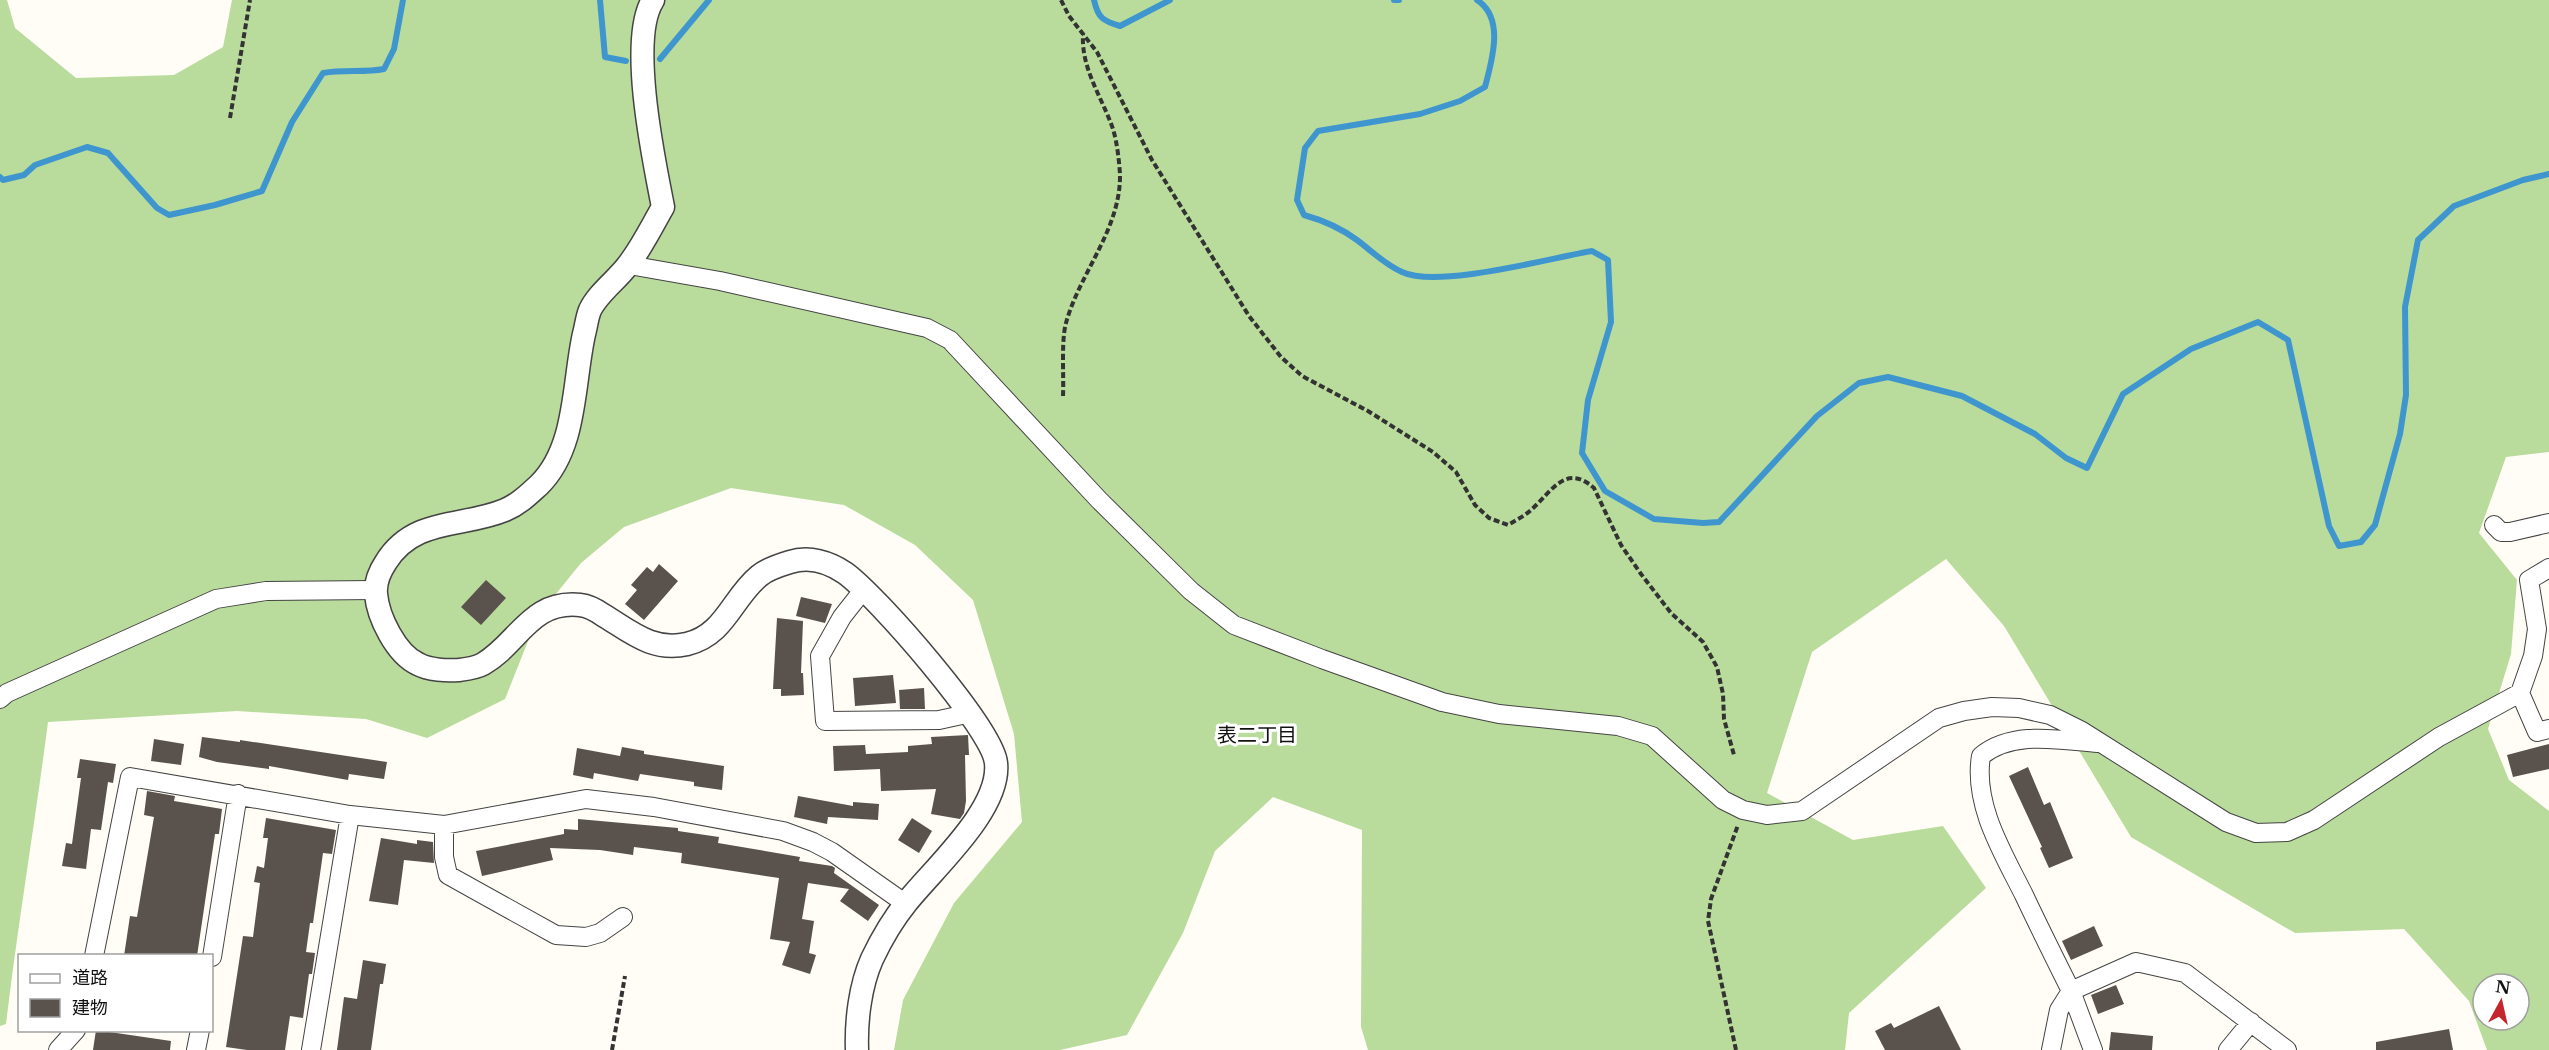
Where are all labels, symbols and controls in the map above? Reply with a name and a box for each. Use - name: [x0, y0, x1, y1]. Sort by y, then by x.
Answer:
- district label: 表二丁目: [1217, 723, 1297, 747]
- legend: [18, 954, 213, 1032]
- text: 道路: [72, 967, 108, 989]
- north arrow: [2471, 972, 2531, 1032]
- text: N: [2494, 976, 2512, 998]
- text: 建物: [72, 997, 108, 1019]

